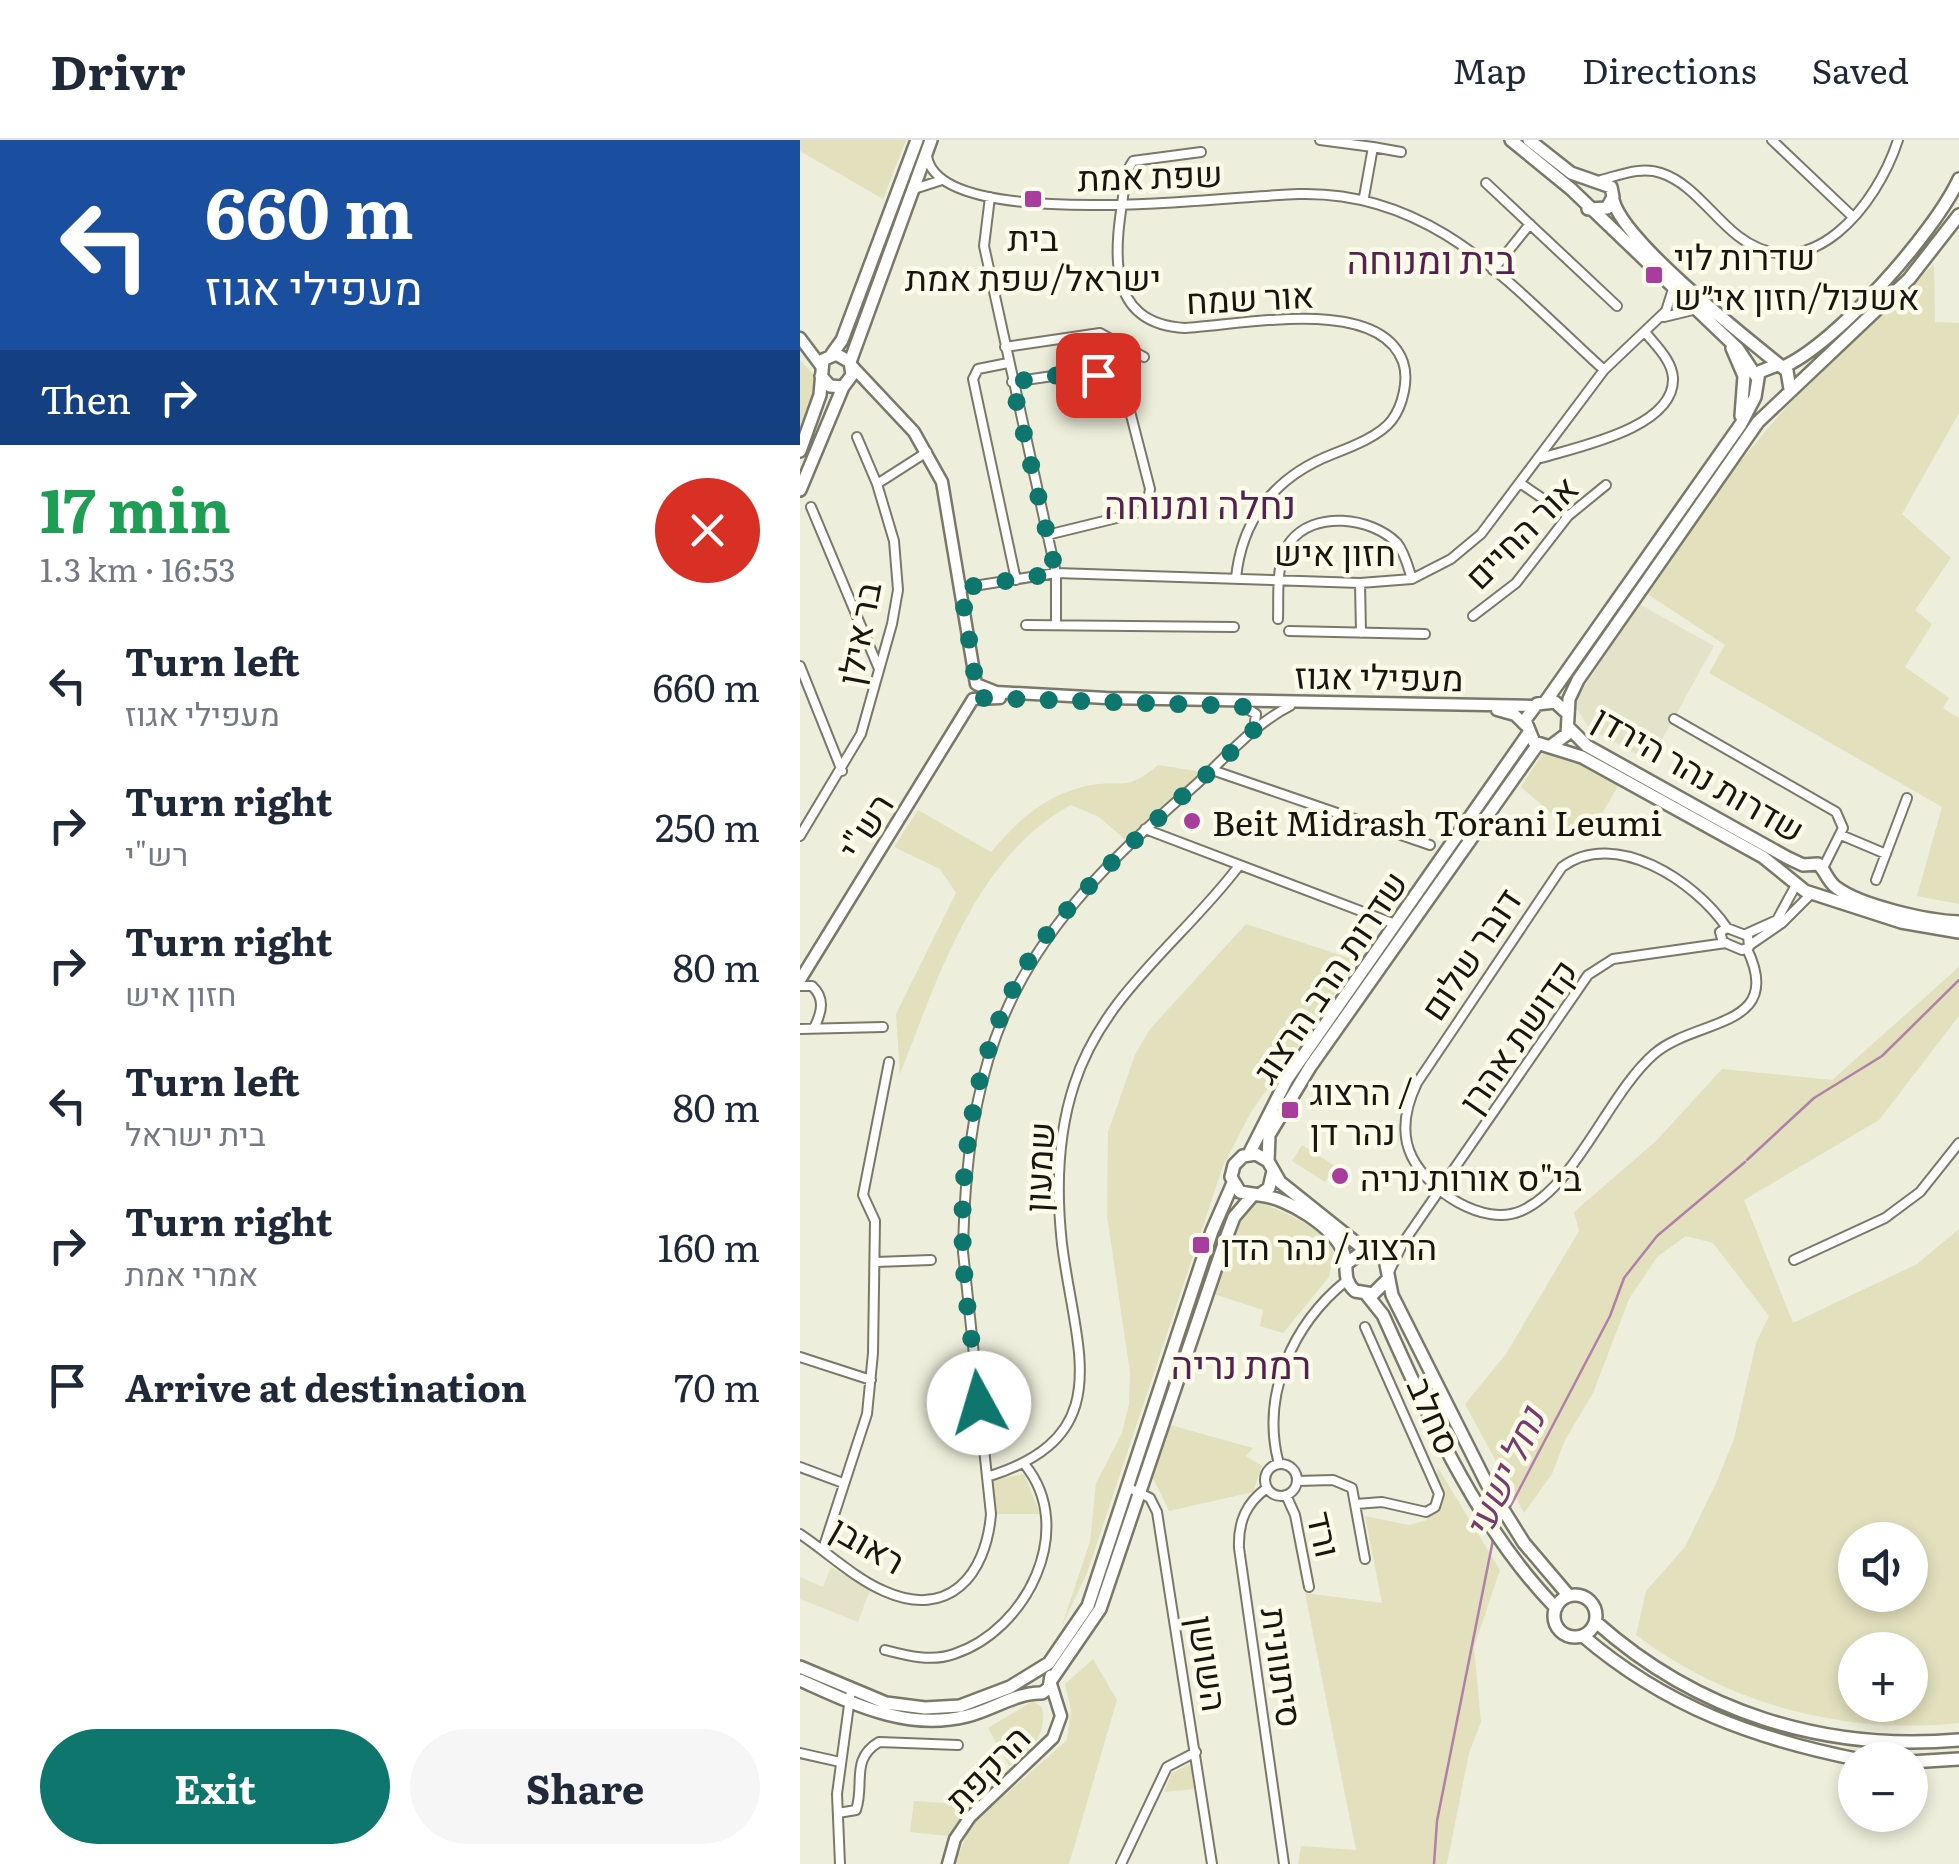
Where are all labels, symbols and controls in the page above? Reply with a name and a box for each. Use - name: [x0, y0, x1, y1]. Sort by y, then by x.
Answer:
- text: Drivr: [50, 34, 185, 105]
- text: Map: [1452, 43, 1527, 95]
- text: Directions: [1582, 43, 1757, 95]
- text: Saved: [1812, 43, 1909, 95]
- street label: שפת אמת: [1077, 145, 1223, 203]
- text: 660 m: [205, 157, 414, 261]
- icon: left: [40, 180, 170, 310]
- marker: בית ישראל/שפת אמת: [1022, 188, 1044, 210]
- place label: בית ישראל/שפת אמת: [905, 210, 1161, 302]
- district label: בית ומנוחה: [1347, 229, 1515, 286]
- place label: שדרות לוי אשכול/חזון אי״ש: [1674, 229, 1920, 321]
- text: מעפילי אגוז: [205, 252, 423, 319]
- marker: שדרות לוי אשכול/חזון אי״ש: [1643, 264, 1665, 286]
- street label: אור שמח: [1185, 267, 1315, 325]
- pin: [1056, 333, 1141, 418]
- icon: arrive: [1071, 348, 1126, 403]
- text: Then: [40, 369, 131, 426]
- icon: right: [151, 370, 206, 425]
- text: 17 min: [40, 462, 231, 551]
- street label: אור החיים: [1451, 462, 1589, 600]
- district label: נחלה ומנוחה: [1104, 474, 1296, 531]
- button: close: [655, 478, 760, 583]
- street label: חזון איש: [1274, 525, 1396, 577]
- text: 1.3 km · 16:53: [40, 544, 236, 592]
- street label: בר אילן: [822, 577, 892, 689]
- text: Turn left: [125, 631, 300, 688]
- street label: מעפילי אגוז: [1294, 648, 1464, 702]
- text: 660 m: [653, 657, 760, 714]
- icon: left: [40, 658, 95, 713]
- text: מעפילי אגוז: [125, 688, 280, 736]
- street label: שדרות נהר הירדן: [1585, 690, 1815, 854]
- text: Turn right: [125, 771, 332, 828]
- street label: רש"י: [824, 782, 904, 868]
- place label: Beit Midrash Torani Leumi: [1212, 795, 1662, 847]
- text: 250 m: [655, 797, 760, 854]
- icon: right: [40, 798, 95, 853]
- marker: Beit Midrash Torani Leumi: [1181, 810, 1203, 832]
- text: רש"י: [125, 828, 188, 876]
- street label: שדרות הרב הרצוג: [1238, 859, 1418, 1093]
- street label: דובר שלום: [1406, 876, 1532, 1030]
- text: Turn right: [125, 911, 332, 968]
- text: 80 m: [673, 937, 760, 994]
- icon: right: [40, 938, 95, 993]
- street label: קדושת אהרן: [1444, 947, 1588, 1123]
- text: חזון איש: [125, 968, 236, 1016]
- text: Turn left: [125, 1051, 300, 1108]
- place label: הרצוג / נהר דן: [1310, 1064, 1413, 1156]
- text: 80 m: [673, 1077, 760, 1134]
- icon: left: [40, 1078, 95, 1133]
- marker: הרצוג / נהר דן: [1279, 1099, 1301, 1121]
- text: בית ישראל: [125, 1108, 266, 1156]
- street label: שמעון: [1009, 1120, 1065, 1214]
- place label: בי"ס אורות נריה: [1360, 1150, 1582, 1202]
- marker: בי"ס אורות נריה: [1329, 1165, 1351, 1187]
- text: Turn right: [125, 1191, 332, 1248]
- text: 160 m: [658, 1217, 760, 1274]
- icon: right: [40, 1218, 95, 1273]
- place label: הרצוג / נהר הדן: [1221, 1219, 1437, 1271]
- marker: הרצוג / נהר הדן: [1190, 1234, 1212, 1256]
- text: אמרי אמת: [125, 1248, 258, 1296]
- district label: רמת נריה: [1171, 1334, 1311, 1391]
- position arrow: [927, 1351, 1031, 1455]
- text: Arrive at destination: [125, 1357, 527, 1414]
- text: 70 m: [674, 1357, 760, 1414]
- icon: arrive: [40, 1358, 95, 1413]
- street label: סחלב: [1396, 1368, 1476, 1462]
- water label: נחל ישעי: [1447, 1395, 1558, 1547]
- street label: ראובן: [822, 1501, 916, 1585]
- street label: ורד: [1296, 1506, 1356, 1562]
- map controls: [1838, 1522, 1928, 1832]
- button: sound: [1838, 1522, 1928, 1612]
- street label: סיתוונית: [1250, 1604, 1318, 1730]
- street label: השושן: [1177, 1611, 1243, 1715]
- button: +: [1838, 1632, 1928, 1722]
- street label: הרקפת: [931, 1712, 1041, 1822]
- button: Exit: [40, 1729, 390, 1844]
- button: Share: [410, 1729, 760, 1844]
- button: −: [1838, 1742, 1928, 1832]

